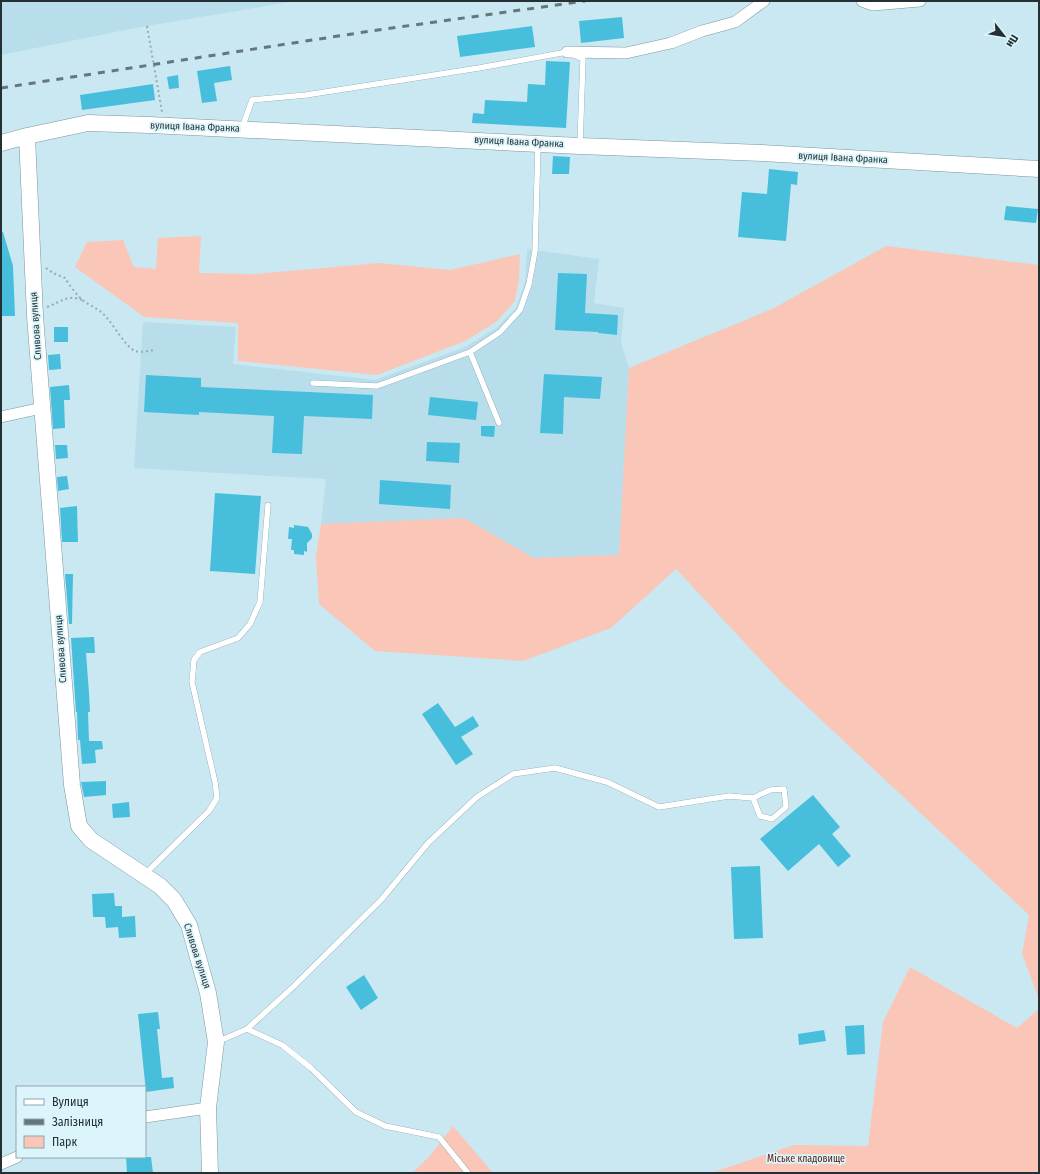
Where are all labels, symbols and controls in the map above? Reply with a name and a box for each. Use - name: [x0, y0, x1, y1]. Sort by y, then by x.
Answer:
- north arrow: [984, 16, 1024, 56]
- text: Пн: [1003, 32, 1021, 50]
- street label: вулиця Івана Франка: [150, 119, 240, 135]
- street label: вулиця Івана Франка: [474, 134, 564, 150]
- street label: вулиця Івана Франка: [798, 150, 888, 166]
- street label: Сливова вулиця: [28, 292, 44, 360]
- street label: Сливова вулиця: [53, 615, 69, 683]
- street label: Сливова вулиця: [181, 922, 213, 990]
- legend: [16, 1086, 146, 1158]
- text: Вулиця: [52, 1095, 89, 1109]
- text: Залізниця: [52, 1115, 103, 1129]
- text: Парк: [52, 1135, 78, 1149]
- park label: Міське кладовище: [767, 1152, 845, 1165]

